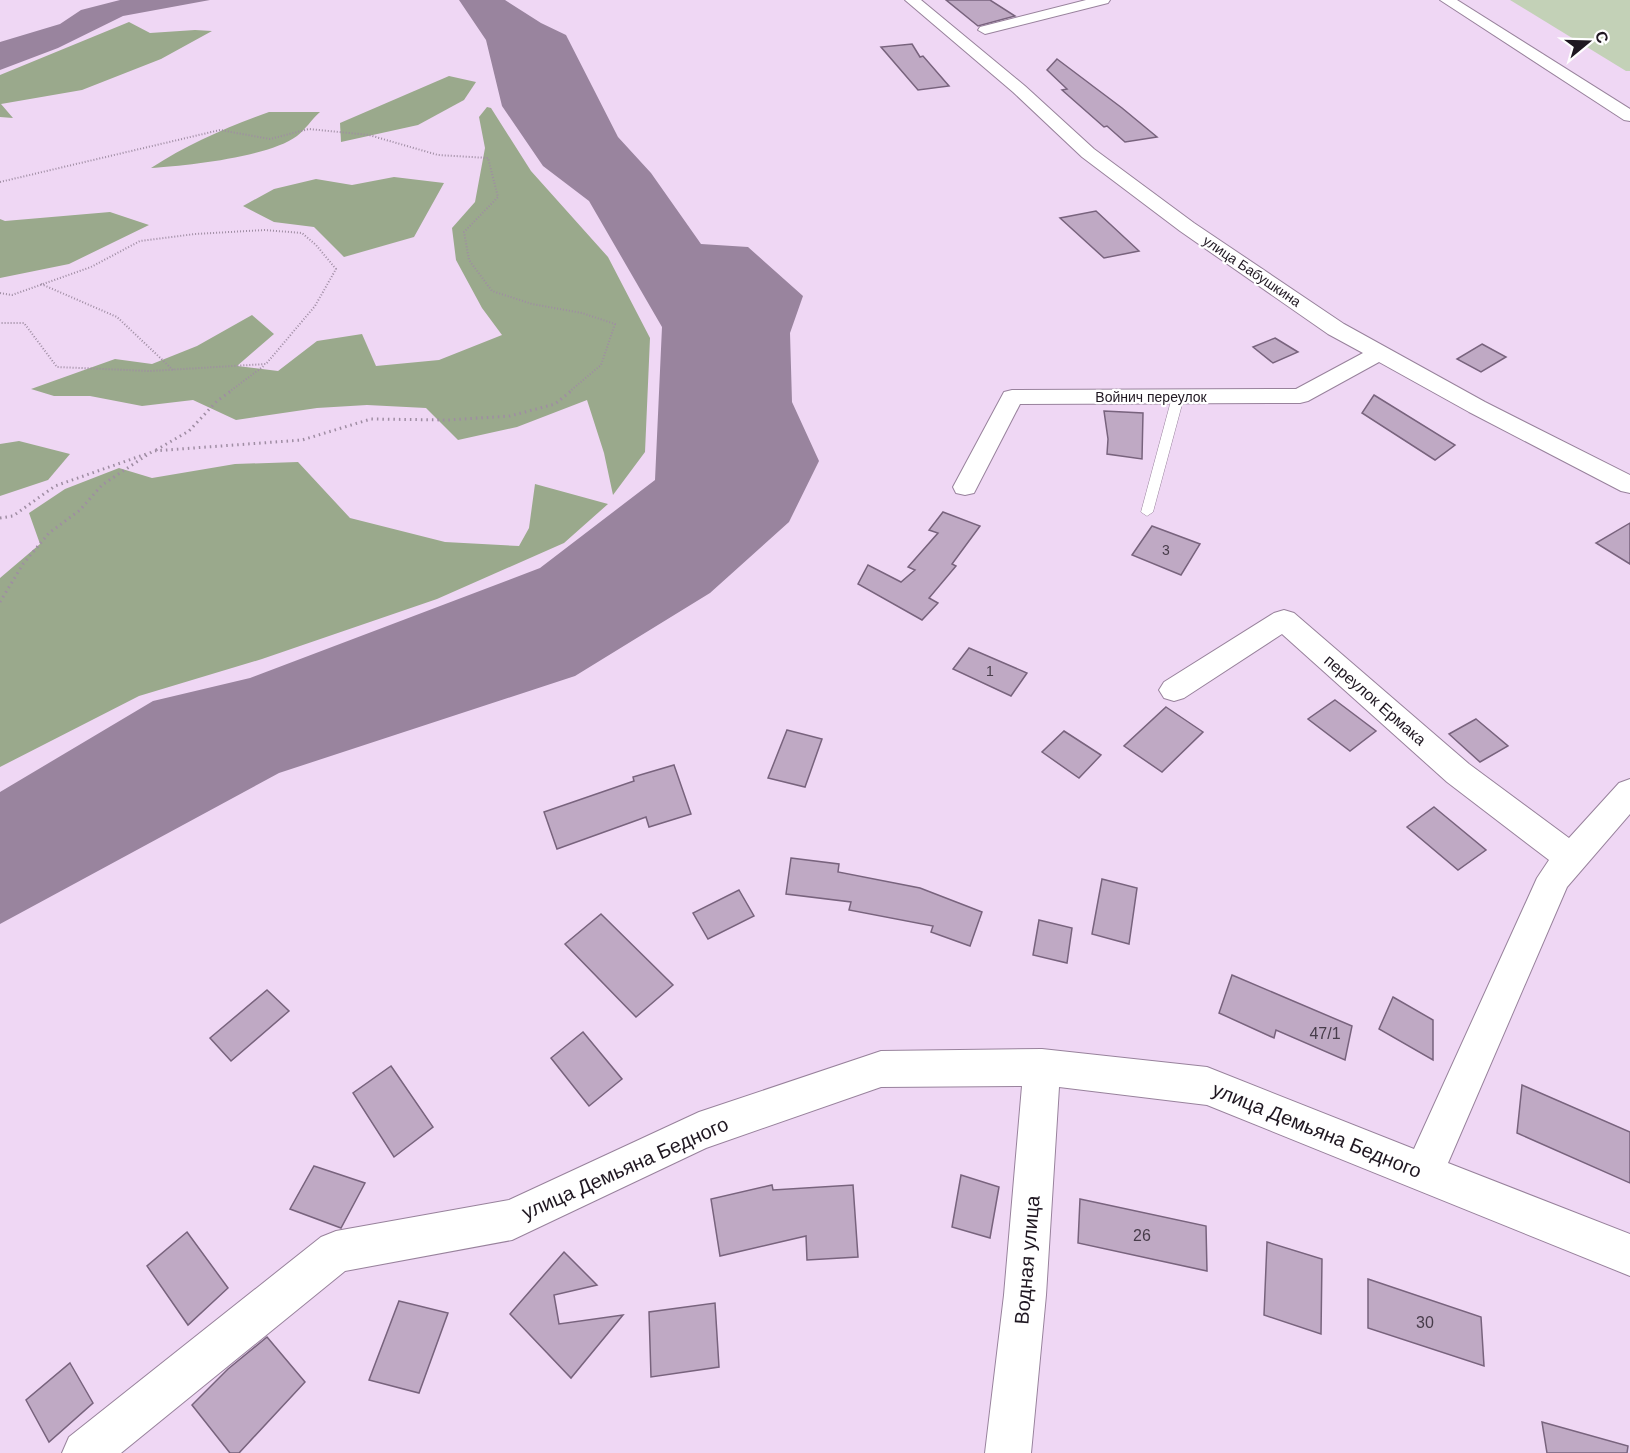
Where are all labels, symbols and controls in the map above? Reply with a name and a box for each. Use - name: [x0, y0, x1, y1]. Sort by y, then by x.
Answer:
- north arrow: [1558, 12, 1618, 72]
- text: С: [1592, 29, 1612, 46]
- street label: улица Бабушкина: [1200, 232, 1304, 310]
- street label: Войнич переулок: [1095, 389, 1208, 405]
- house number: 3: [1162, 542, 1170, 558]
- street label: переулок Ермака: [1321, 651, 1429, 749]
- house number: 1: [986, 663, 994, 679]
- house number: 47/1: [1309, 1025, 1341, 1042]
- street label: улица Демьяна Бедного: [1209, 1078, 1425, 1182]
- street label: улица Демьяна Бедного: [518, 1112, 732, 1224]
- street label: Водная улица: [1010, 1194, 1044, 1325]
- house number: 26: [1133, 1227, 1151, 1244]
- house number: 30: [1416, 1314, 1434, 1331]

